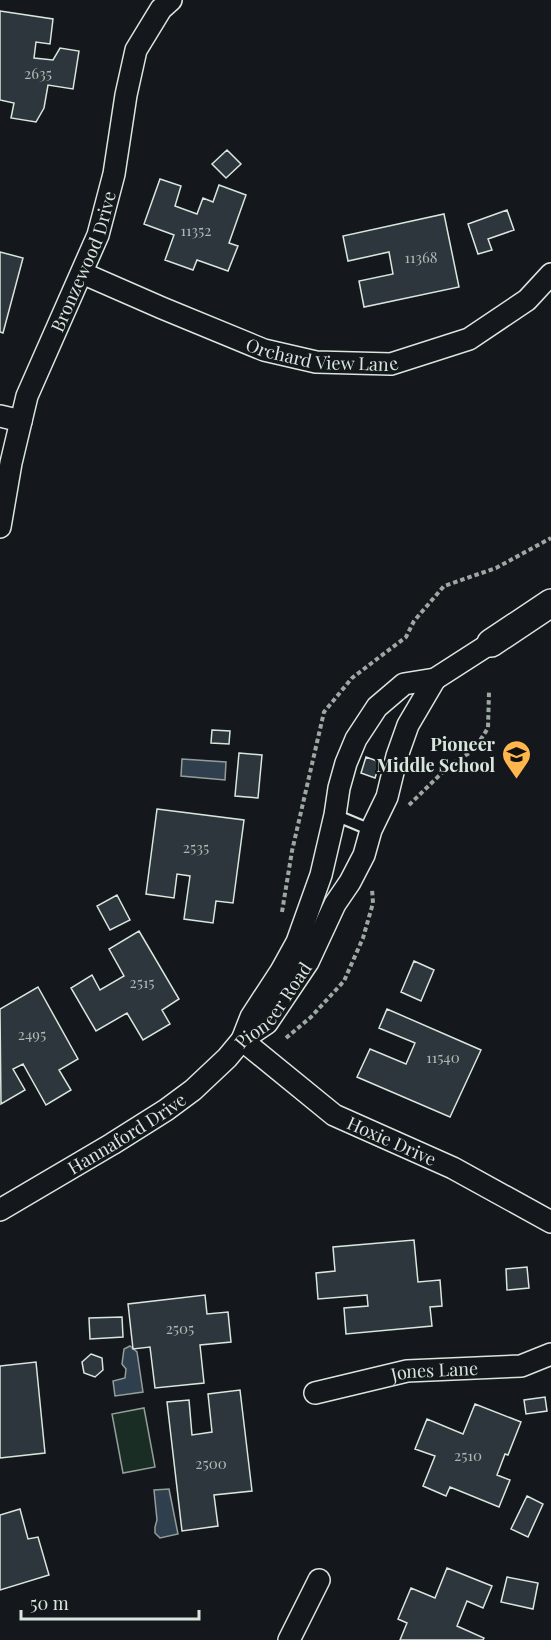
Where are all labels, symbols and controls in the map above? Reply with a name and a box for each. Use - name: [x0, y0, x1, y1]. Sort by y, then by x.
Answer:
- house number: 2635: [24, 63, 52, 83]
- street label: Bronzewood Drive: [45, 188, 121, 335]
- house number: 11352: [180, 220, 212, 240]
- house number: 11368: [404, 247, 438, 267]
- street label: Orchard View Lane: [242, 332, 401, 376]
- place label: Pioneer Middle School: [376, 732, 496, 777]
- school or university icon: Pioneer Middle School: [500, 738, 532, 780]
- house number: 2535: [183, 837, 209, 857]
- street label: Pioneer Road: [229, 957, 317, 1053]
- house number: 2515: [129, 972, 155, 992]
- house number: 2495: [18, 1024, 46, 1044]
- house number: 11540: [426, 1047, 460, 1067]
- street label: Hannaford Drive: [63, 1087, 191, 1180]
- street label: Hoxie Drive: [343, 1110, 440, 1171]
- house number: 2505: [166, 1318, 194, 1338]
- street label: Jones Lane: [387, 1356, 478, 1387]
- house number: 2510: [454, 1445, 482, 1465]
- house number: 2500: [195, 1453, 227, 1473]
- scale bar: [21, 1583, 200, 1621]
- text: 50 m: [30, 1591, 69, 1615]

